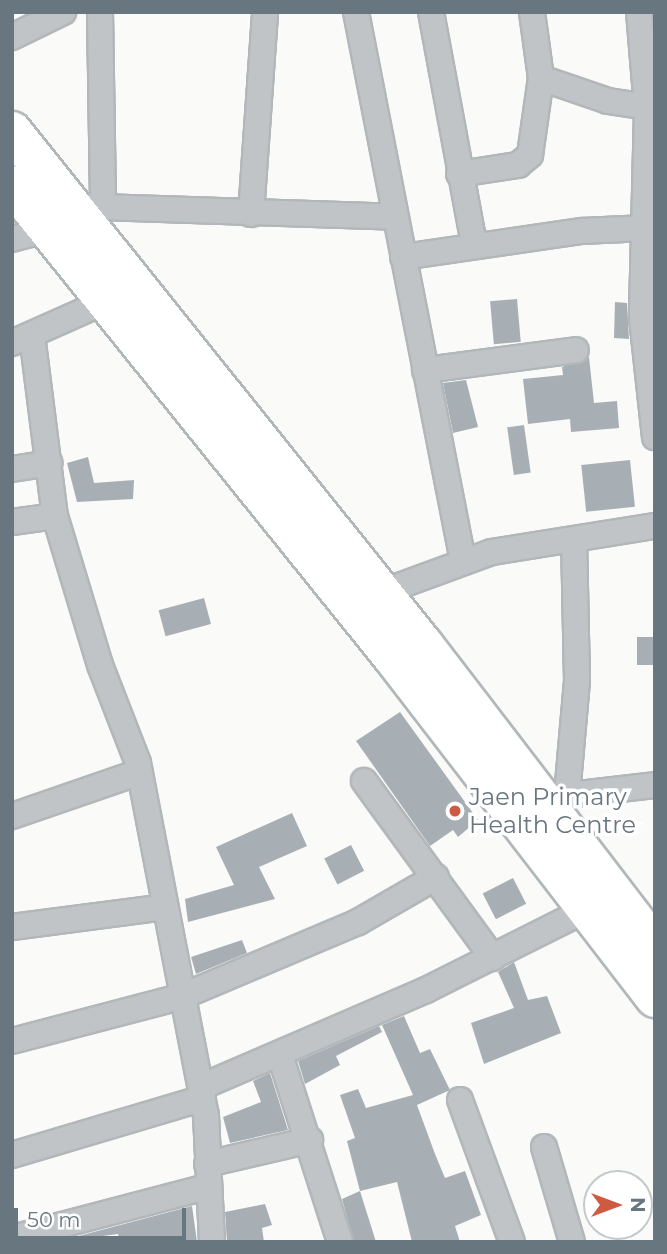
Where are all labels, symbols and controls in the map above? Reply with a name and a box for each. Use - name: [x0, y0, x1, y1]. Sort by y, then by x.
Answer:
- place label: Jaen Primary Health Centre: [469, 783, 636, 839]
- marker: Jaen Primary Health Centre: [447, 803, 463, 819]
- north arrow: [583, 1170, 653, 1240]
- scale bar: [18, 1194, 189, 1238]
- text: N: [626, 1197, 649, 1213]
- text: 50 m: [27, 1207, 81, 1232]

